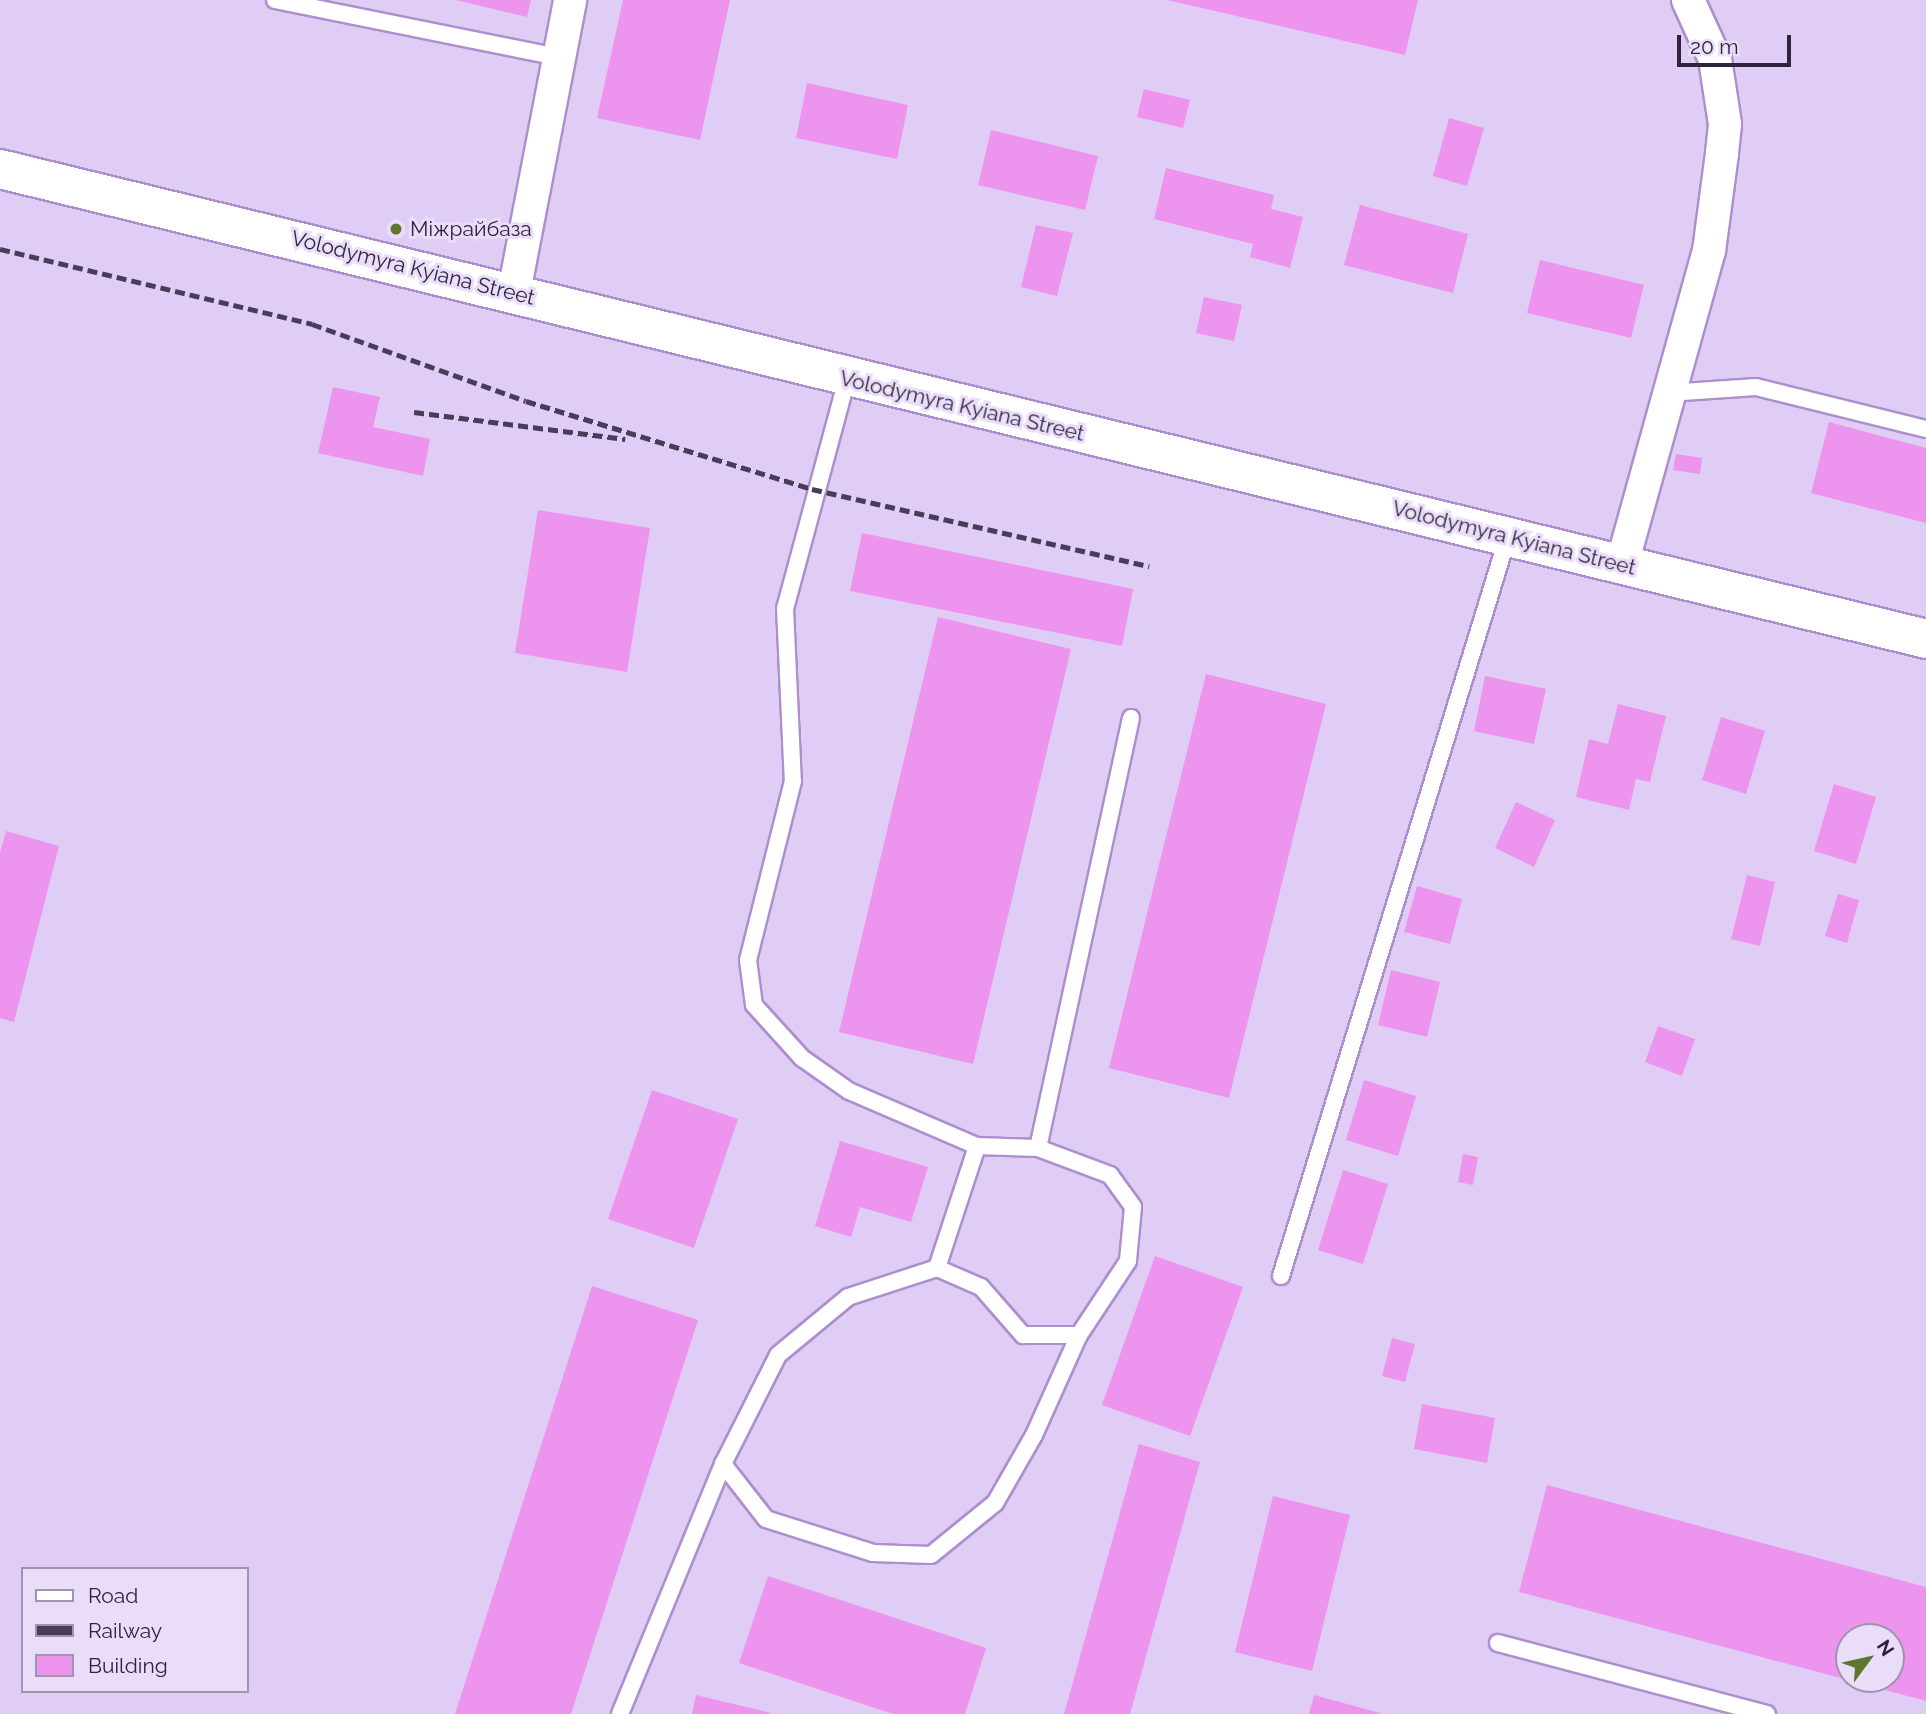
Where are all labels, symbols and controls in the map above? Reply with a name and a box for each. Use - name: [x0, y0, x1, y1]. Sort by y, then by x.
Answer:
- scale bar: [1681, 21, 1795, 65]
- text: 20 m: [1690, 34, 1738, 59]
- place label: Міжрайбаза: [410, 216, 532, 242]
- marker: Міжрайбаза: [388, 221, 404, 237]
- street label: Volodymyra Kyiana Street: [289, 226, 537, 310]
- street label: Volodymyra Kyiana Street: [837, 366, 1087, 446]
- street label: Volodymyra Kyiana Street: [1390, 496, 1638, 580]
- legend: [21, 1567, 248, 1693]
- text: Road: [88, 1583, 138, 1608]
- text: Railway: [88, 1618, 162, 1643]
- north arrow: [1835, 1623, 1905, 1693]
- text: N: [1873, 1636, 1899, 1660]
- text: Building: [88, 1653, 168, 1678]

